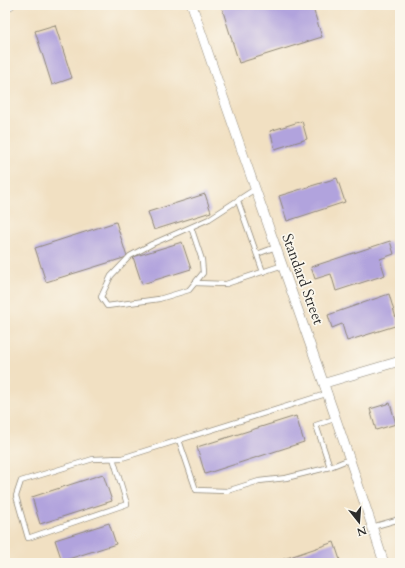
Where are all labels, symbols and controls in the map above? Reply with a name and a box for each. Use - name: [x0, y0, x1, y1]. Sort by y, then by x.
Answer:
- street label: Standard Street: [277, 231, 329, 327]
- north arrow: [339, 502, 379, 542]
- text: N: [355, 523, 369, 540]

